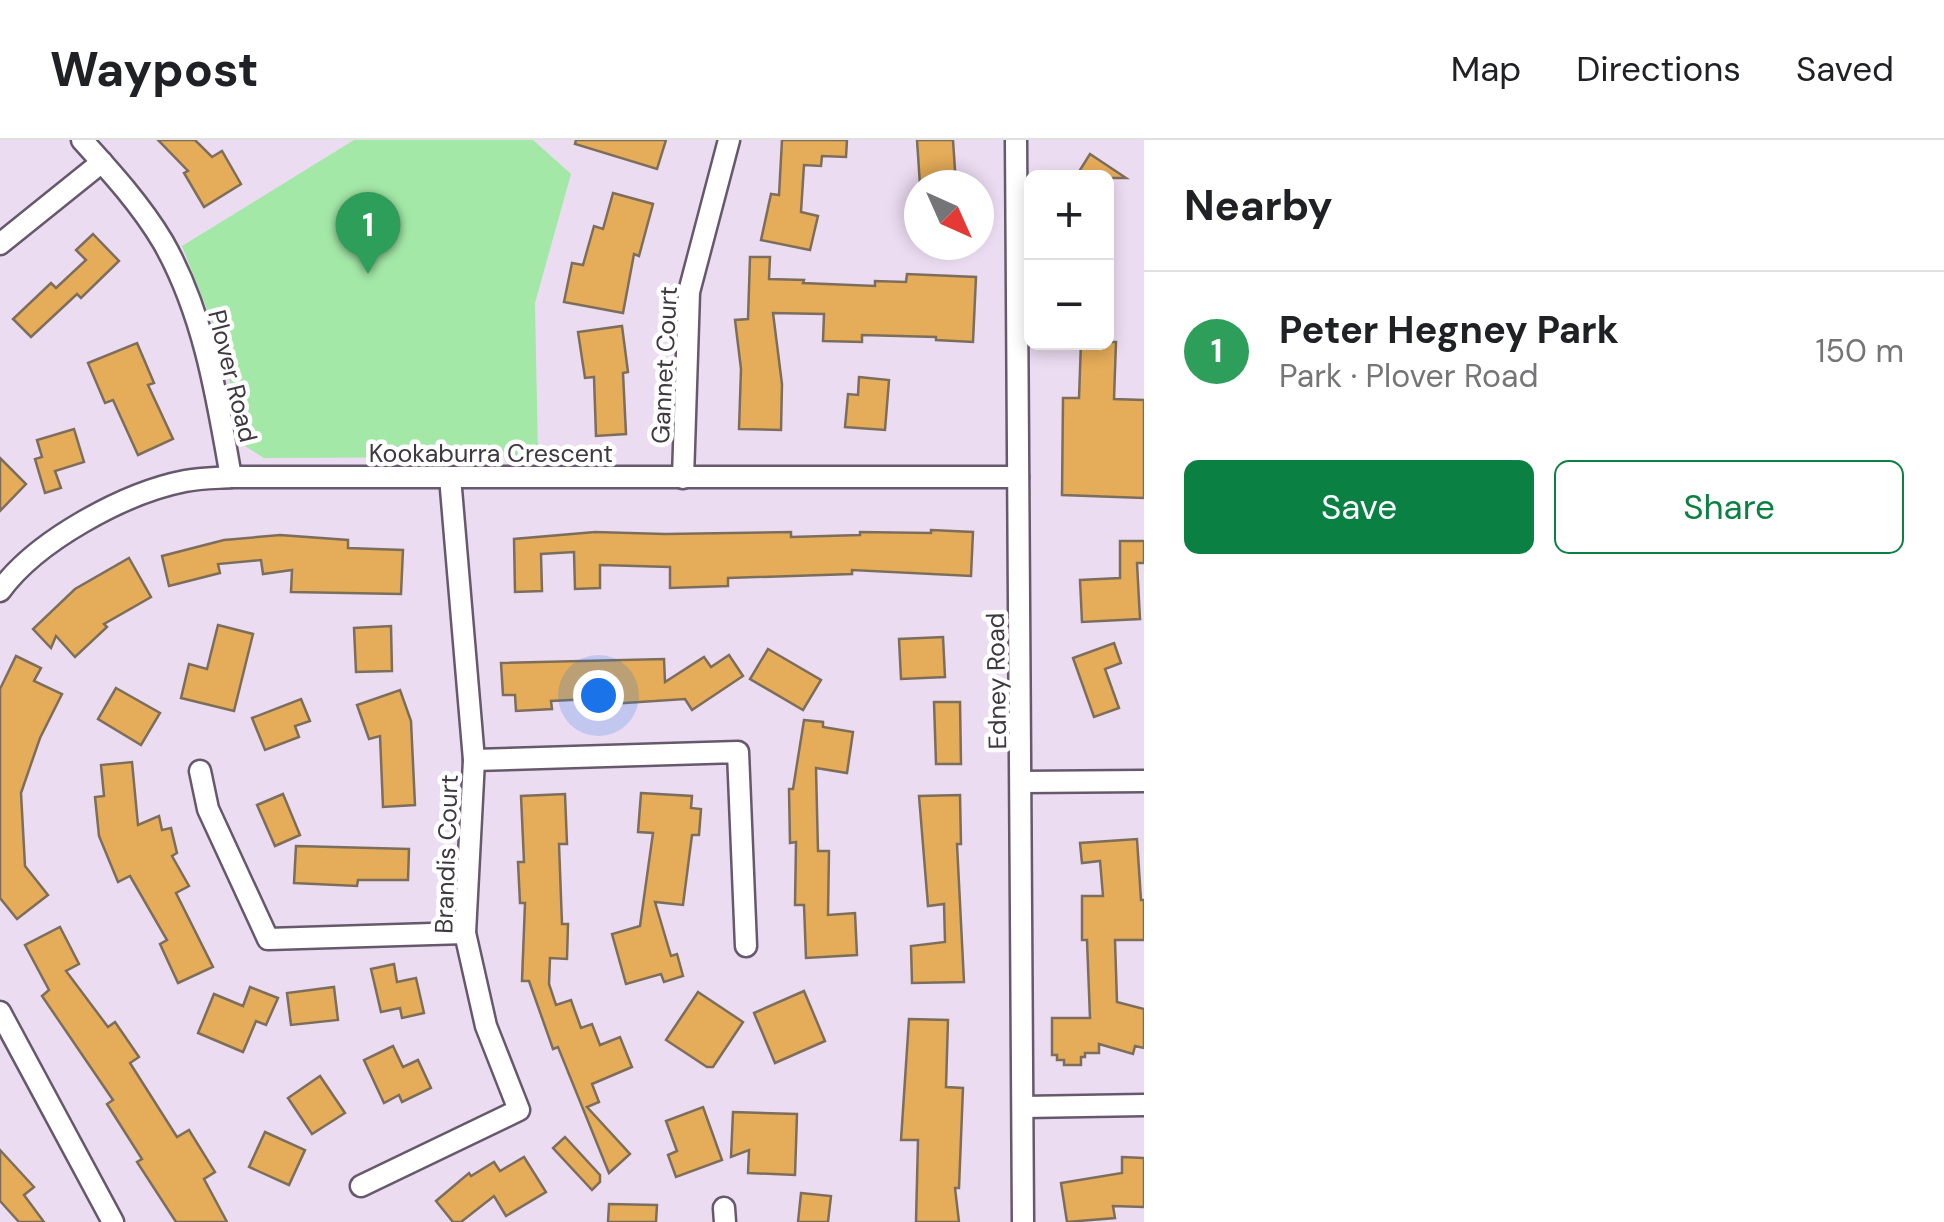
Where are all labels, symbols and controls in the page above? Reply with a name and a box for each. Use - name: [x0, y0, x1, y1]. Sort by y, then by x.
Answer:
- text: Waypost: [50, 38, 259, 101]
- text: Map: [1451, 46, 1521, 92]
- text: Directions: [1576, 46, 1741, 92]
- text: Saved: [1796, 46, 1894, 92]
- north arrow: [904, 170, 994, 260]
- map controls: [1024, 170, 1114, 350]
- button: +: [1024, 170, 1114, 260]
- text: Nearby: [1184, 178, 1333, 233]
- pin: 1: [336, 192, 400, 274]
- button: −: [1024, 260, 1114, 350]
- street label: Gannet Court: [644, 285, 685, 445]
- text: Peter Hegney Park: [1279, 305, 1619, 355]
- street label: Plover Road: [200, 307, 265, 446]
- text: 1: [1211, 330, 1222, 372]
- text: 150 m: [1816, 330, 1904, 372]
- text: Park · Plover Road: [1279, 355, 1539, 397]
- street label: Kookaburra Crescent: [369, 437, 613, 470]
- button: Save: [1184, 460, 1534, 554]
- button: Share: [1554, 460, 1904, 554]
- street label: Edney Road: [979, 612, 1014, 750]
- your location: [573, 670, 624, 721]
- street label: Brandis Court: [427, 774, 466, 934]

